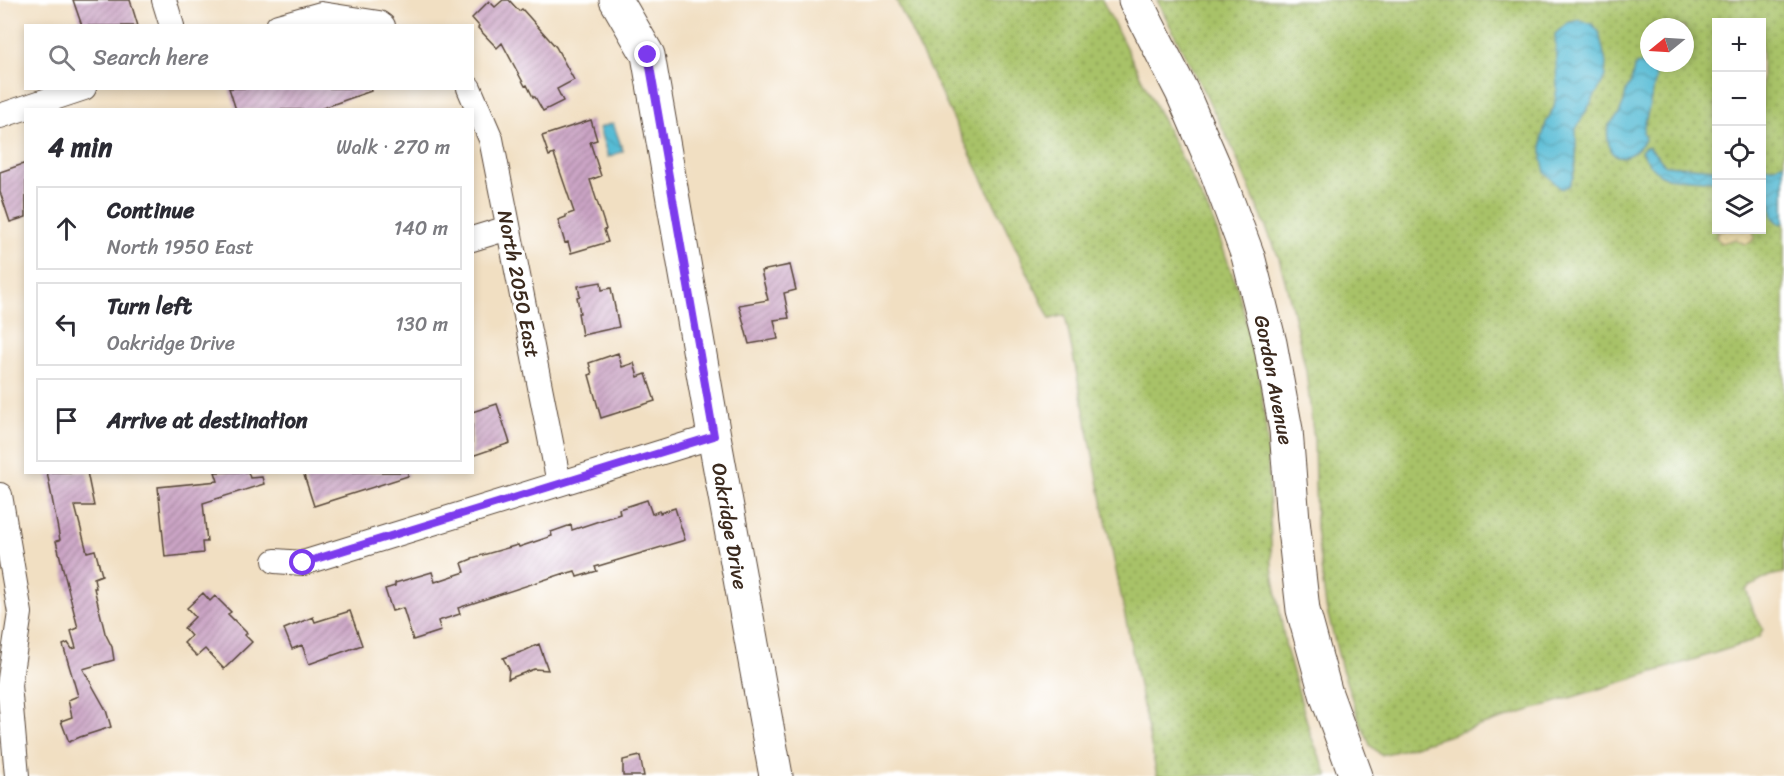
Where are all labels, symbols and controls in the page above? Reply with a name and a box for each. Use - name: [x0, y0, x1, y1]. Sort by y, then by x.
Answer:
- north arrow: [1640, 18, 1694, 72]
- map controls: [1712, 18, 1766, 234]
- button: +: [1712, 18, 1766, 72]
- search box: [24, 24, 474, 90]
- text: Search here: [93, 38, 209, 77]
- icon: search: [45, 41, 78, 74]
- route end: [634, 41, 660, 67]
- button: −: [1712, 72, 1766, 126]
- text: 4 min: [48, 124, 112, 170]
- button: locate: [1712, 126, 1766, 180]
- text: Walk · 270 m: [336, 130, 450, 165]
- button: layers: [1712, 180, 1766, 234]
- text: Continue: [107, 191, 195, 230]
- street label: North 2050 East: [487, 207, 550, 361]
- text: 140 m: [394, 211, 448, 246]
- icon: ahead: [50, 212, 83, 245]
- text: North 1950 East: [107, 230, 254, 265]
- text: Turn left: [107, 287, 192, 326]
- text: 130 m: [395, 307, 448, 342]
- icon: left: [50, 308, 83, 341]
- street label: Gordon Avenue: [1244, 312, 1303, 448]
- text: Oakridge Drive: [107, 326, 235, 361]
- text: Arrive at destination: [107, 401, 308, 440]
- icon: arrive: [50, 404, 83, 437]
- street label: Oakridge Drive: [701, 460, 758, 592]
- route start: [289, 549, 315, 575]

